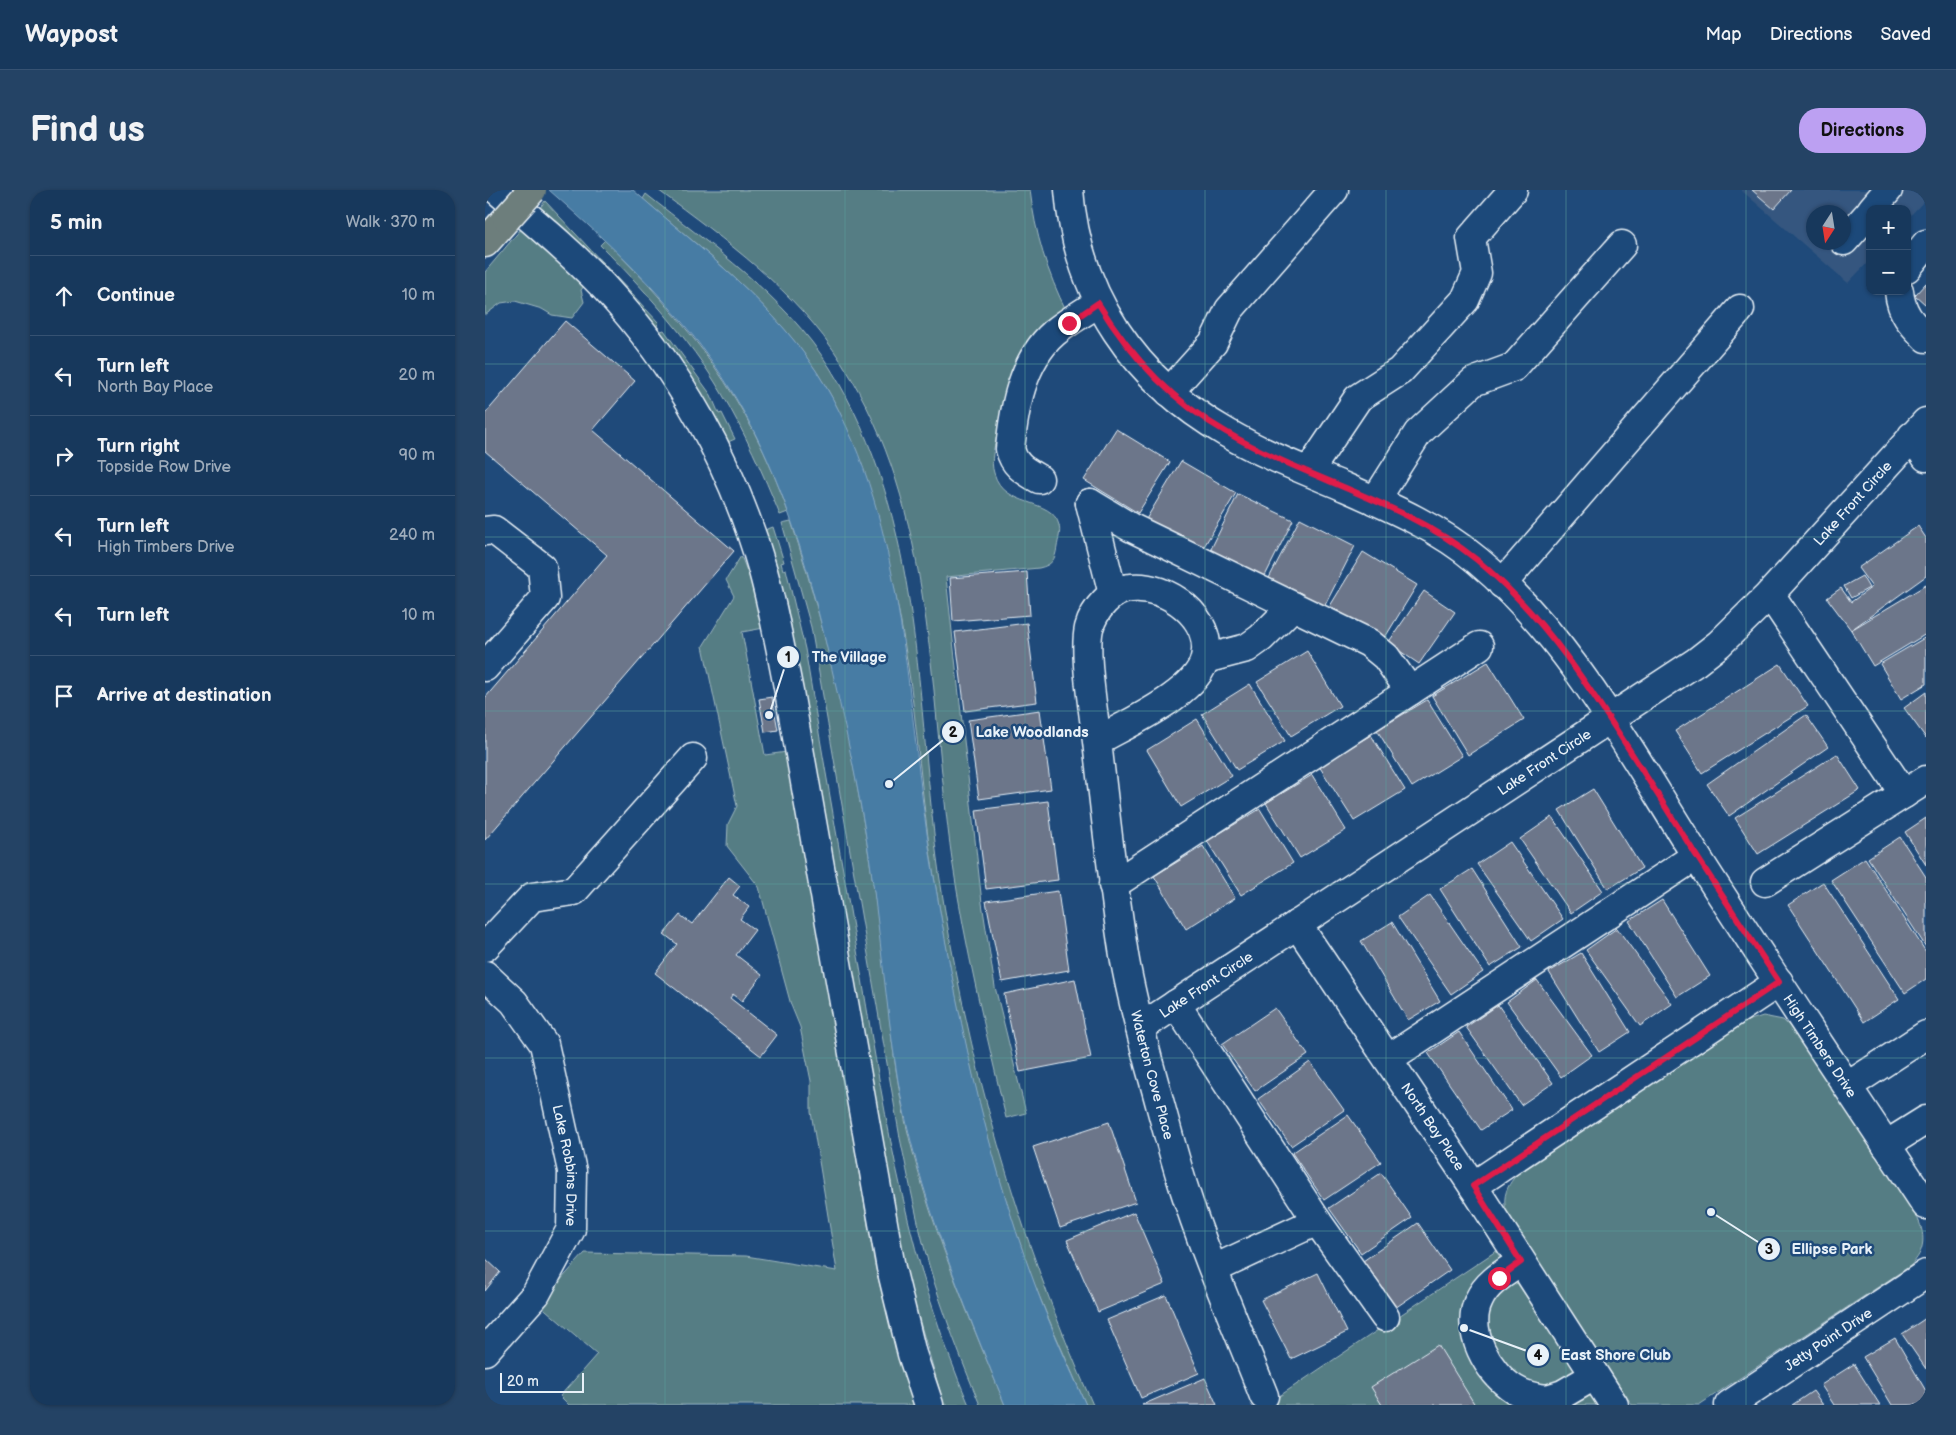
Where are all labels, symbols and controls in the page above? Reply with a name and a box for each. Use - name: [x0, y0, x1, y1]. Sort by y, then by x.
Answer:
- text: Waypost: [25, 20, 118, 49]
- text: Map: [1706, 24, 1742, 45]
- text: Directions: [1770, 24, 1852, 45]
- text: Saved: [1880, 24, 1931, 45]
- button: Directions: [1799, 108, 1926, 153]
- text: Find us: [30, 109, 145, 152]
- north arrow: [1806, 205, 1851, 250]
- map controls: [1866, 205, 1911, 295]
- button: +: [1866, 205, 1911, 250]
- text: 5 min: [50, 210, 103, 235]
- text: Walk · 370 m: [346, 213, 435, 232]
- button: −: [1866, 250, 1911, 295]
- icon: ahead: [50, 282, 78, 310]
- text: Continue: [97, 284, 175, 307]
- text: 10 m: [402, 286, 435, 305]
- route end: [1058, 312, 1081, 335]
- text: Turn left: [97, 355, 169, 378]
- icon: left: [50, 362, 78, 390]
- text: 20 m: [399, 366, 435, 385]
- text: North Bay Place: [97, 378, 213, 397]
- text: Turn right: [97, 435, 180, 458]
- icon: right: [50, 442, 78, 470]
- text: 90 m: [399, 446, 435, 465]
- text: Topside Row Drive: [97, 458, 231, 477]
- street label: Lake Front Circle: [1810, 458, 1895, 549]
- text: Turn left: [97, 515, 169, 538]
- icon: left: [50, 522, 78, 550]
- text: 240 m: [389, 526, 435, 545]
- text: High Timbers Drive: [97, 538, 235, 557]
- icon: left: [50, 602, 78, 630]
- text: Turn left: [97, 604, 169, 627]
- text: 10 m: [402, 606, 435, 625]
- callout: The Village: [776, 642, 896, 672]
- text: 1: [785, 648, 791, 667]
- text: The Village: [812, 648, 887, 667]
- icon: arrive: [50, 682, 78, 710]
- text: Arrive at destination: [97, 684, 272, 707]
- callout: Lake Woodlands: [940, 717, 1099, 747]
- text: 2: [949, 723, 958, 742]
- text: Lake Woodlands: [975, 723, 1089, 742]
- street label: Lake Front Circle: [1495, 725, 1594, 799]
- street label: Lake Front Circle: [1156, 948, 1256, 1022]
- street label: High Timbers Drive: [1779, 991, 1860, 1101]
- street label: Waterton Cove Place: [1127, 1009, 1177, 1142]
- street label: North Bay Place: [1397, 1080, 1468, 1174]
- street label: Lake Robbins Drive: [549, 1103, 580, 1226]
- callout: Ellipse Park: [1756, 1234, 1882, 1264]
- text: 3: [1765, 1240, 1774, 1259]
- text: Ellipse Park: [1792, 1240, 1873, 1259]
- route start: [1488, 1267, 1511, 1290]
- street label: Jetty Point Drive: [1781, 1304, 1875, 1375]
- callout: East Shore Club: [1526, 1340, 1681, 1370]
- text: 4: [1534, 1346, 1543, 1365]
- text: East Shore Club: [1561, 1346, 1671, 1365]
- scale bar: [500, 1370, 584, 1393]
- text: 20 m: [507, 1373, 539, 1390]

